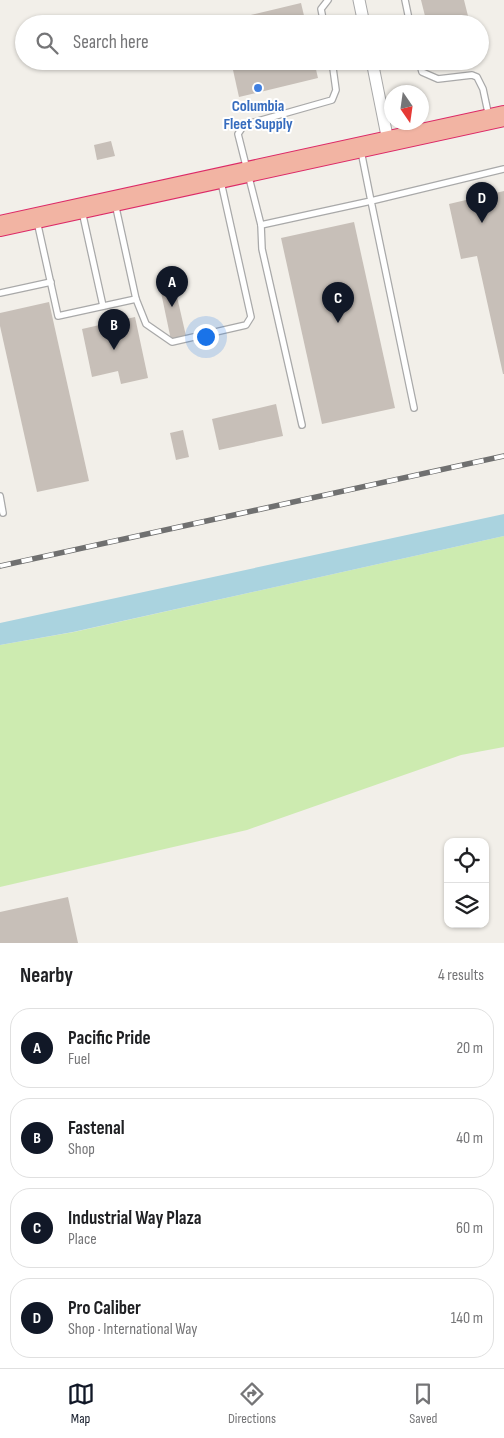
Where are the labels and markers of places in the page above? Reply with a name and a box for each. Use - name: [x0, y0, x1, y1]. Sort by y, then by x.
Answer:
- marker: Columbia Fleet Supply: [252, 82, 264, 94]
- place label: Columbia Fleet Supply: [223, 97, 293, 134]
- pin: D: [466, 182, 498, 223]
- pin: A: [156, 266, 188, 307]
- pin: C: [322, 282, 354, 323]
- pin: B: [98, 309, 130, 350]

